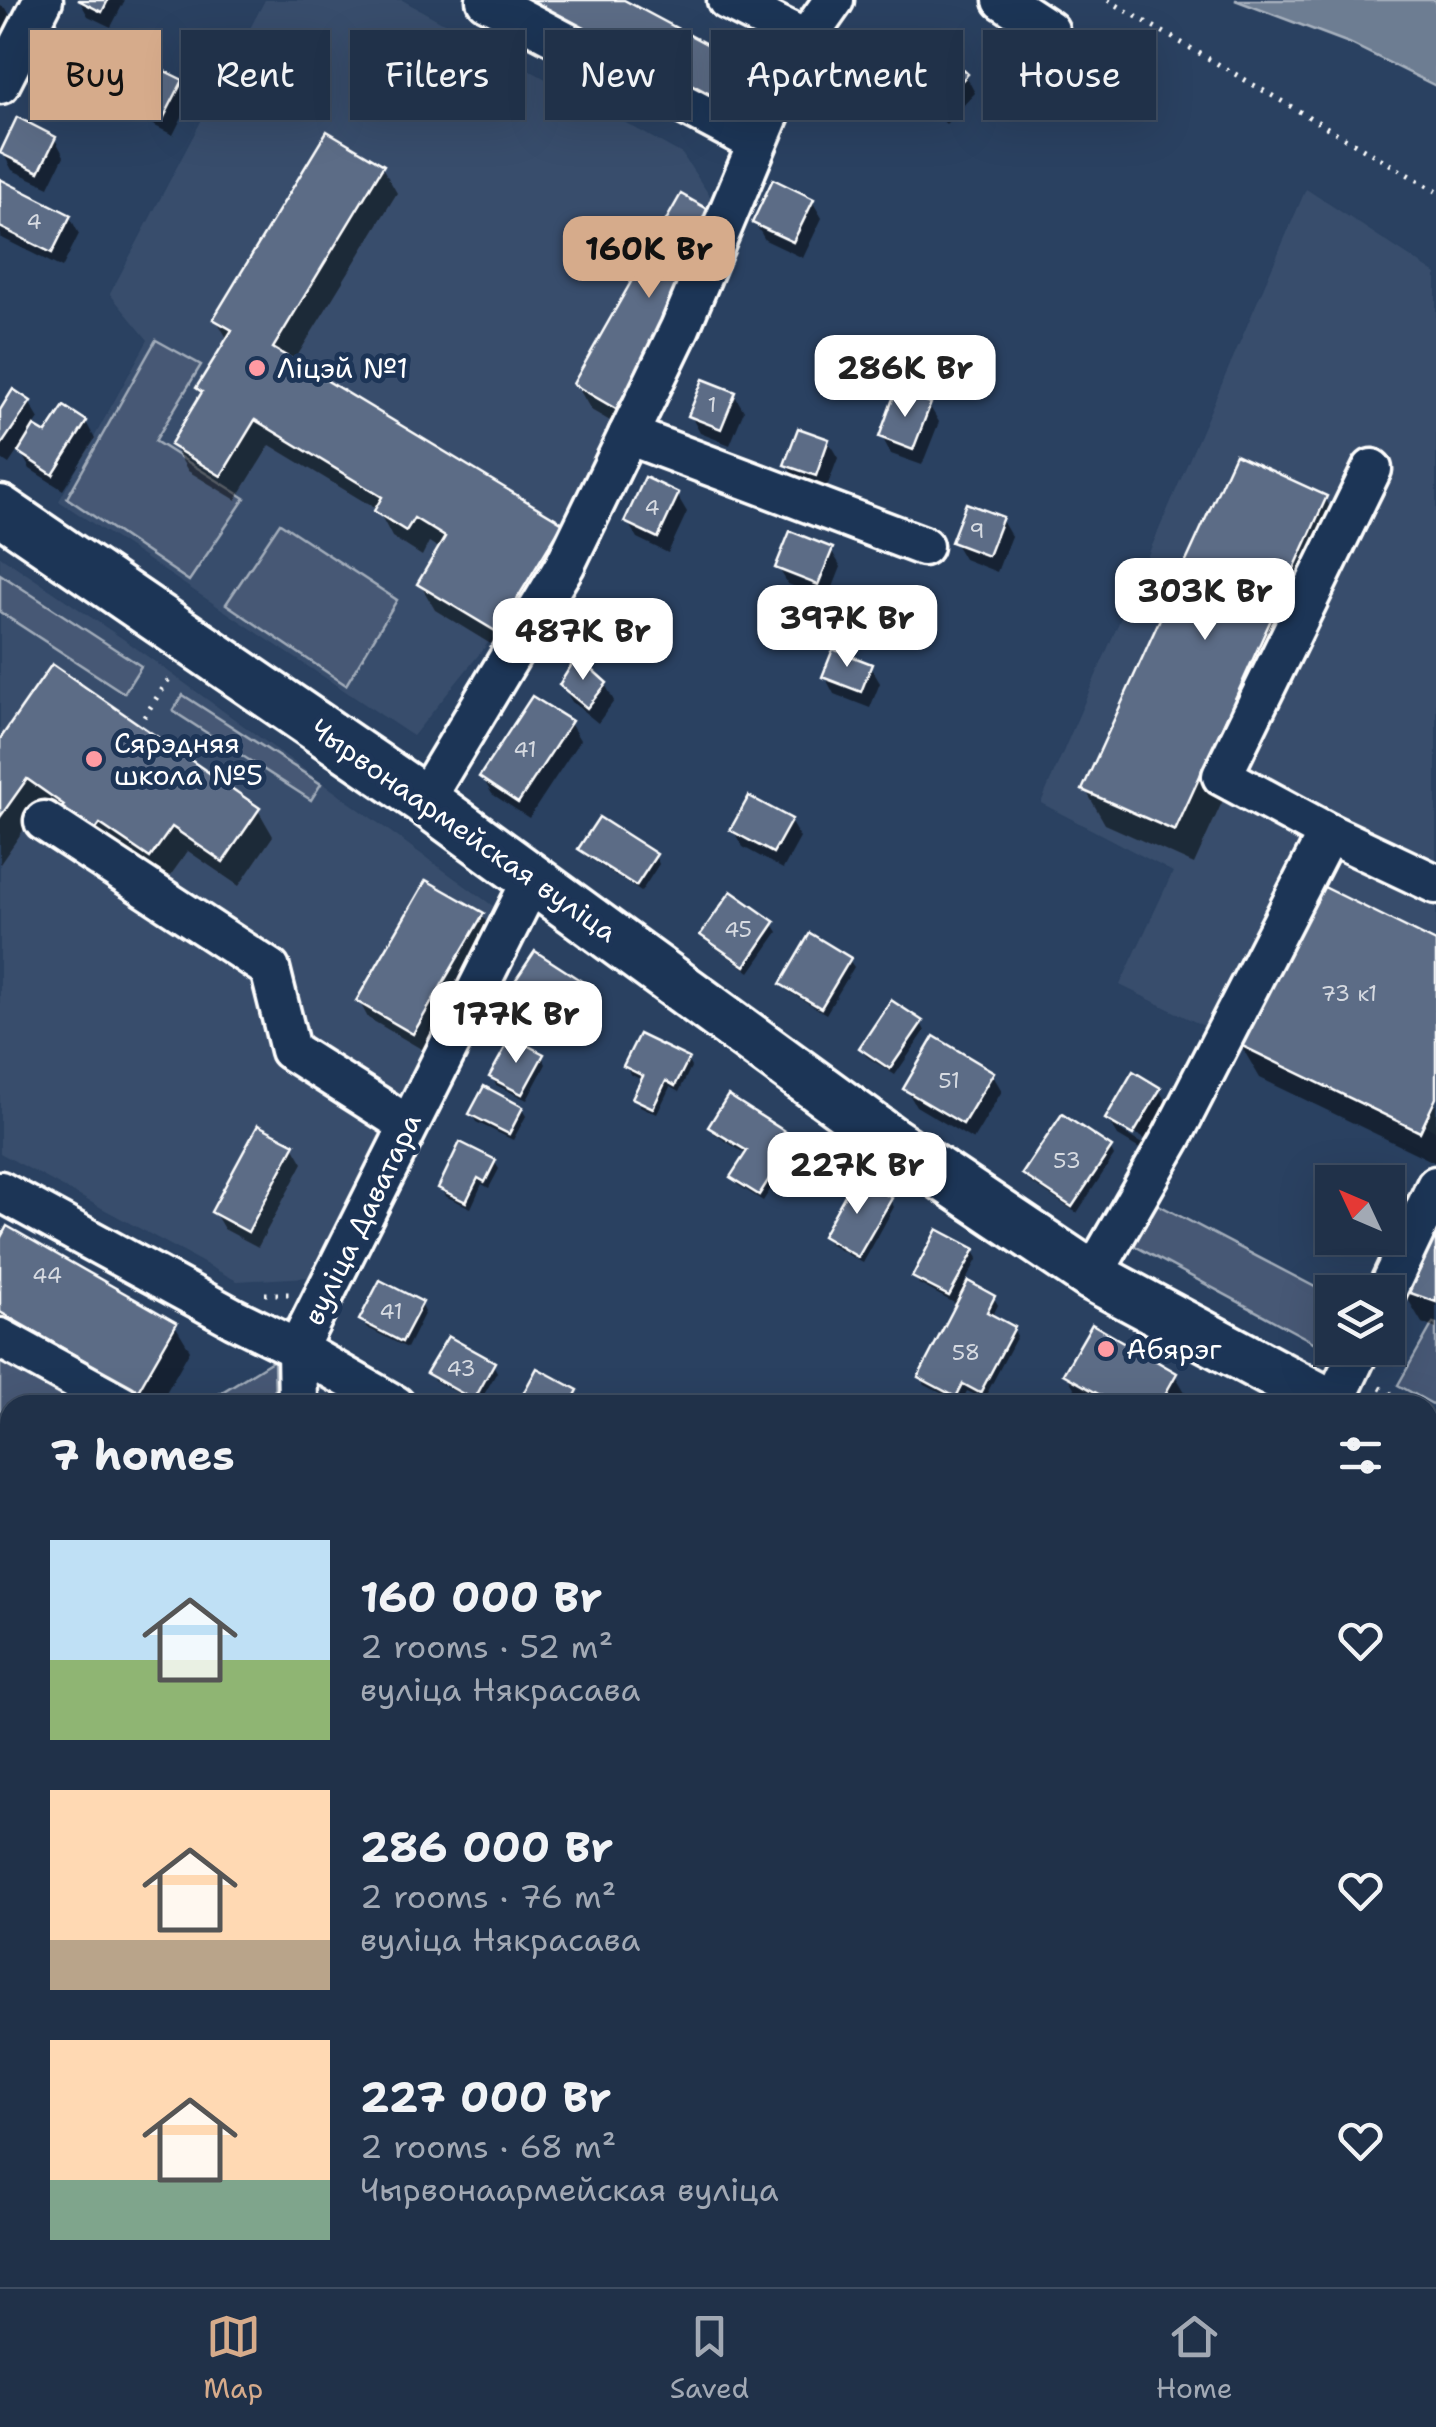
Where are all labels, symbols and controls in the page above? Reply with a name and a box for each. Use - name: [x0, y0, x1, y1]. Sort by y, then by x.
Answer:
- chip: Buy: [30, 30, 161, 120]
- chip: Rent: [181, 30, 330, 120]
- chip: Filters: [350, 30, 525, 120]
- chip: New: [545, 30, 691, 120]
- chip: Apartment: [711, 30, 963, 120]
- chip: House: [983, 30, 1156, 120]
- house number: 4: [26, 207, 42, 236]
- pin: 160K Br: [557, 216, 741, 301]
- text: 160K Br: [585, 227, 713, 270]
- pin: 286K Br: [813, 335, 997, 420]
- text: 286K Br: [837, 346, 973, 389]
- place label: Ліцэй №1: [277, 349, 408, 387]
- marker: Ліцэй №1: [246, 357, 268, 379]
- house number: 1: [707, 390, 717, 419]
- house number: 4: [644, 493, 660, 522]
- house number: 9: [969, 516, 985, 545]
- pin: 303K Br: [1113, 558, 1297, 643]
- text: 303K Br: [1137, 569, 1273, 612]
- pin: 397K Br: [755, 585, 939, 670]
- text: 397K Br: [779, 596, 915, 639]
- pin: 487K Br: [491, 598, 675, 683]
- text: 487K Br: [515, 609, 651, 652]
- street label: Чырвонаармейская вуліца: [303, 709, 625, 951]
- place label: Сярэдняя школа №5: [114, 724, 263, 794]
- house number: 41: [513, 735, 537, 764]
- marker: Сярэдняя школа №5: [83, 748, 105, 770]
- house number: 45: [724, 915, 752, 944]
- house number: 73 к1: [1321, 979, 1377, 1008]
- pin: 177K Br: [424, 981, 608, 1066]
- text: 177K Br: [452, 992, 580, 1035]
- house number: 51: [938, 1066, 960, 1095]
- street label: вуліца Даватара: [294, 1107, 430, 1331]
- pin: 227K Br: [765, 1132, 949, 1217]
- text: 227K Br: [789, 1143, 925, 1186]
- house number: 53: [1053, 1146, 1081, 1175]
- north arrow: [1315, 1165, 1405, 1255]
- map controls: [1315, 1165, 1405, 1365]
- house number: 44: [32, 1261, 62, 1290]
- button: layers: [1315, 1275, 1405, 1365]
- house number: 41: [379, 1297, 403, 1326]
- place label: Абярэг: [1126, 1330, 1222, 1368]
- house number: 58: [952, 1338, 980, 1367]
- marker: Абярэг: [1095, 1338, 1117, 1360]
- house number: 43: [446, 1354, 476, 1383]
- text: 7 homes: [50, 1427, 235, 1483]
- icon: filters: [1333, 1428, 1388, 1483]
- text: 160 000 Br: [360, 1569, 602, 1625]
- icon: home: [130, 1580, 250, 1700]
- icon: heart: [1333, 1613, 1388, 1668]
- text: 2 rooms · 52 m²: [360, 1625, 613, 1668]
- text: вуліца Някрасава: [360, 1668, 640, 1711]
- text: 286 000 Br: [360, 1819, 613, 1875]
- icon: home: [130, 1830, 250, 1950]
- icon: heart: [1333, 1863, 1388, 1918]
- text: 2 rooms · 76 m²: [360, 1875, 616, 1918]
- text: вуліца Някрасава: [360, 1918, 640, 1961]
- text: 227 000 Br: [360, 2069, 611, 2125]
- icon: home: [130, 2080, 250, 2200]
- icon: heart: [1333, 2113, 1388, 2168]
- text: 2 rooms · 68 m²: [360, 2125, 616, 2168]
- text: Чырвонаармейская вуліца: [360, 2168, 779, 2211]
- tab: Map: [203, 2309, 263, 2407]
- tab: Saved: [670, 2309, 749, 2407]
- tab: Home: [1156, 2309, 1233, 2407]

